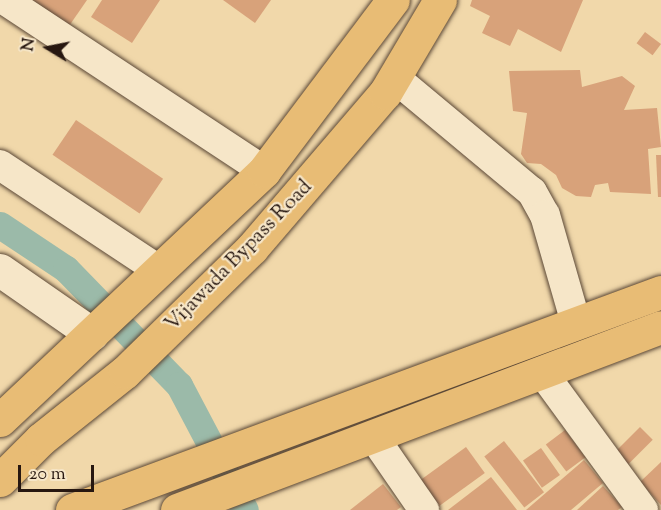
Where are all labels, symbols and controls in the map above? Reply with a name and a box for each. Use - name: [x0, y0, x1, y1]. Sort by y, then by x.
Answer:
- north arrow: [18, 18, 78, 78]
- text: N: [17, 36, 42, 53]
- street label: Vijawada Bypass Road: [160, 175, 318, 337]
- scale bar: [21, 453, 98, 491]
- text: 20 m: [29, 462, 66, 488]

